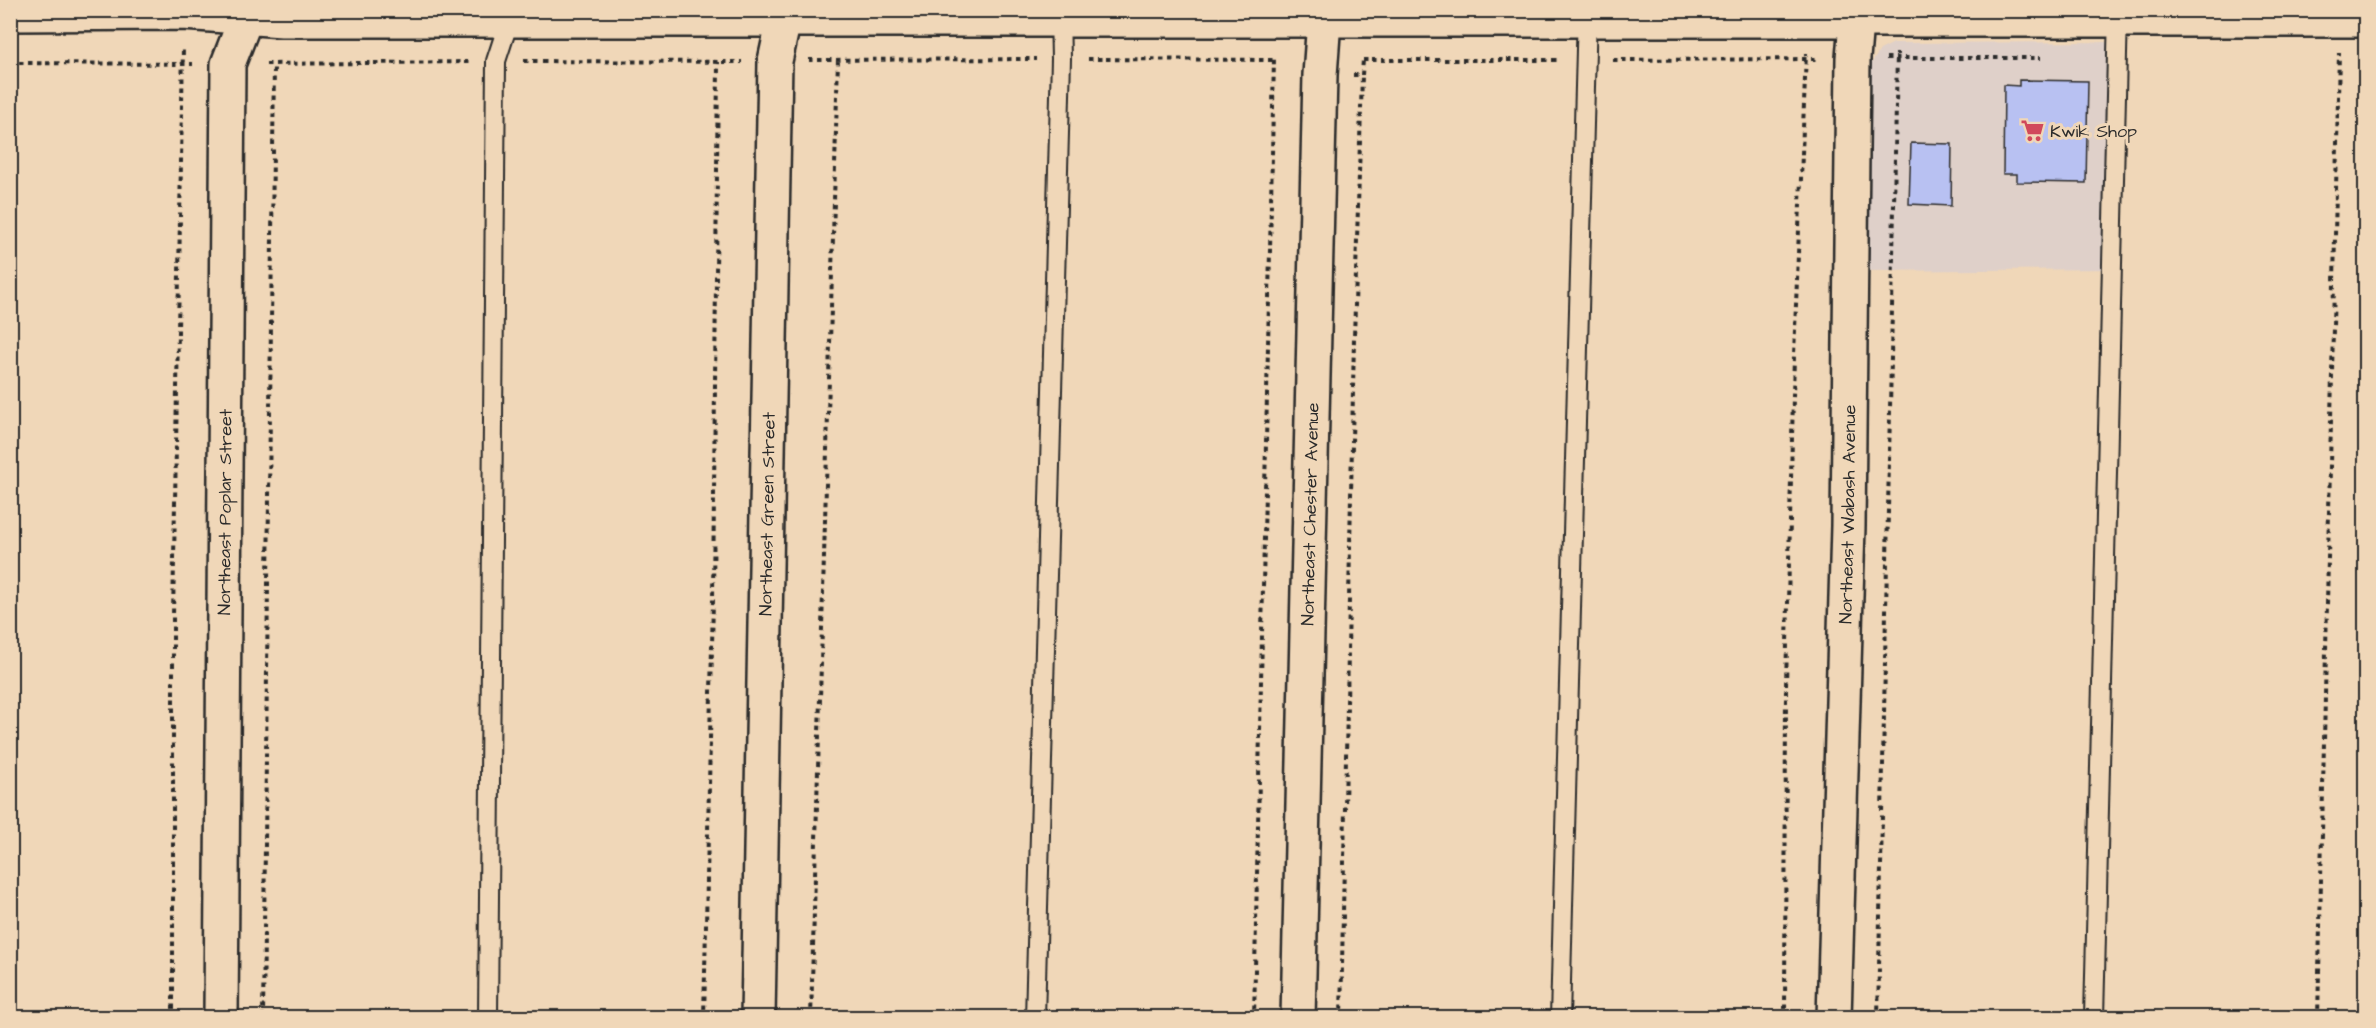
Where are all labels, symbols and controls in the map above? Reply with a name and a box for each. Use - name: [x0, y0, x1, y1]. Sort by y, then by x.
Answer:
- supermarket icon: Kwik Shop: [2019, 118, 2045, 144]
- place label: Kwik Shop: [2050, 119, 2137, 144]
- street label: Northeast Chester Avenue: [1295, 402, 1325, 626]
- street label: Northeast Wabash Avenue: [1833, 404, 1862, 624]
- street label: Northeast Poplar Street: [211, 408, 238, 615]
- street label: Northeast Green Street: [753, 411, 781, 616]

